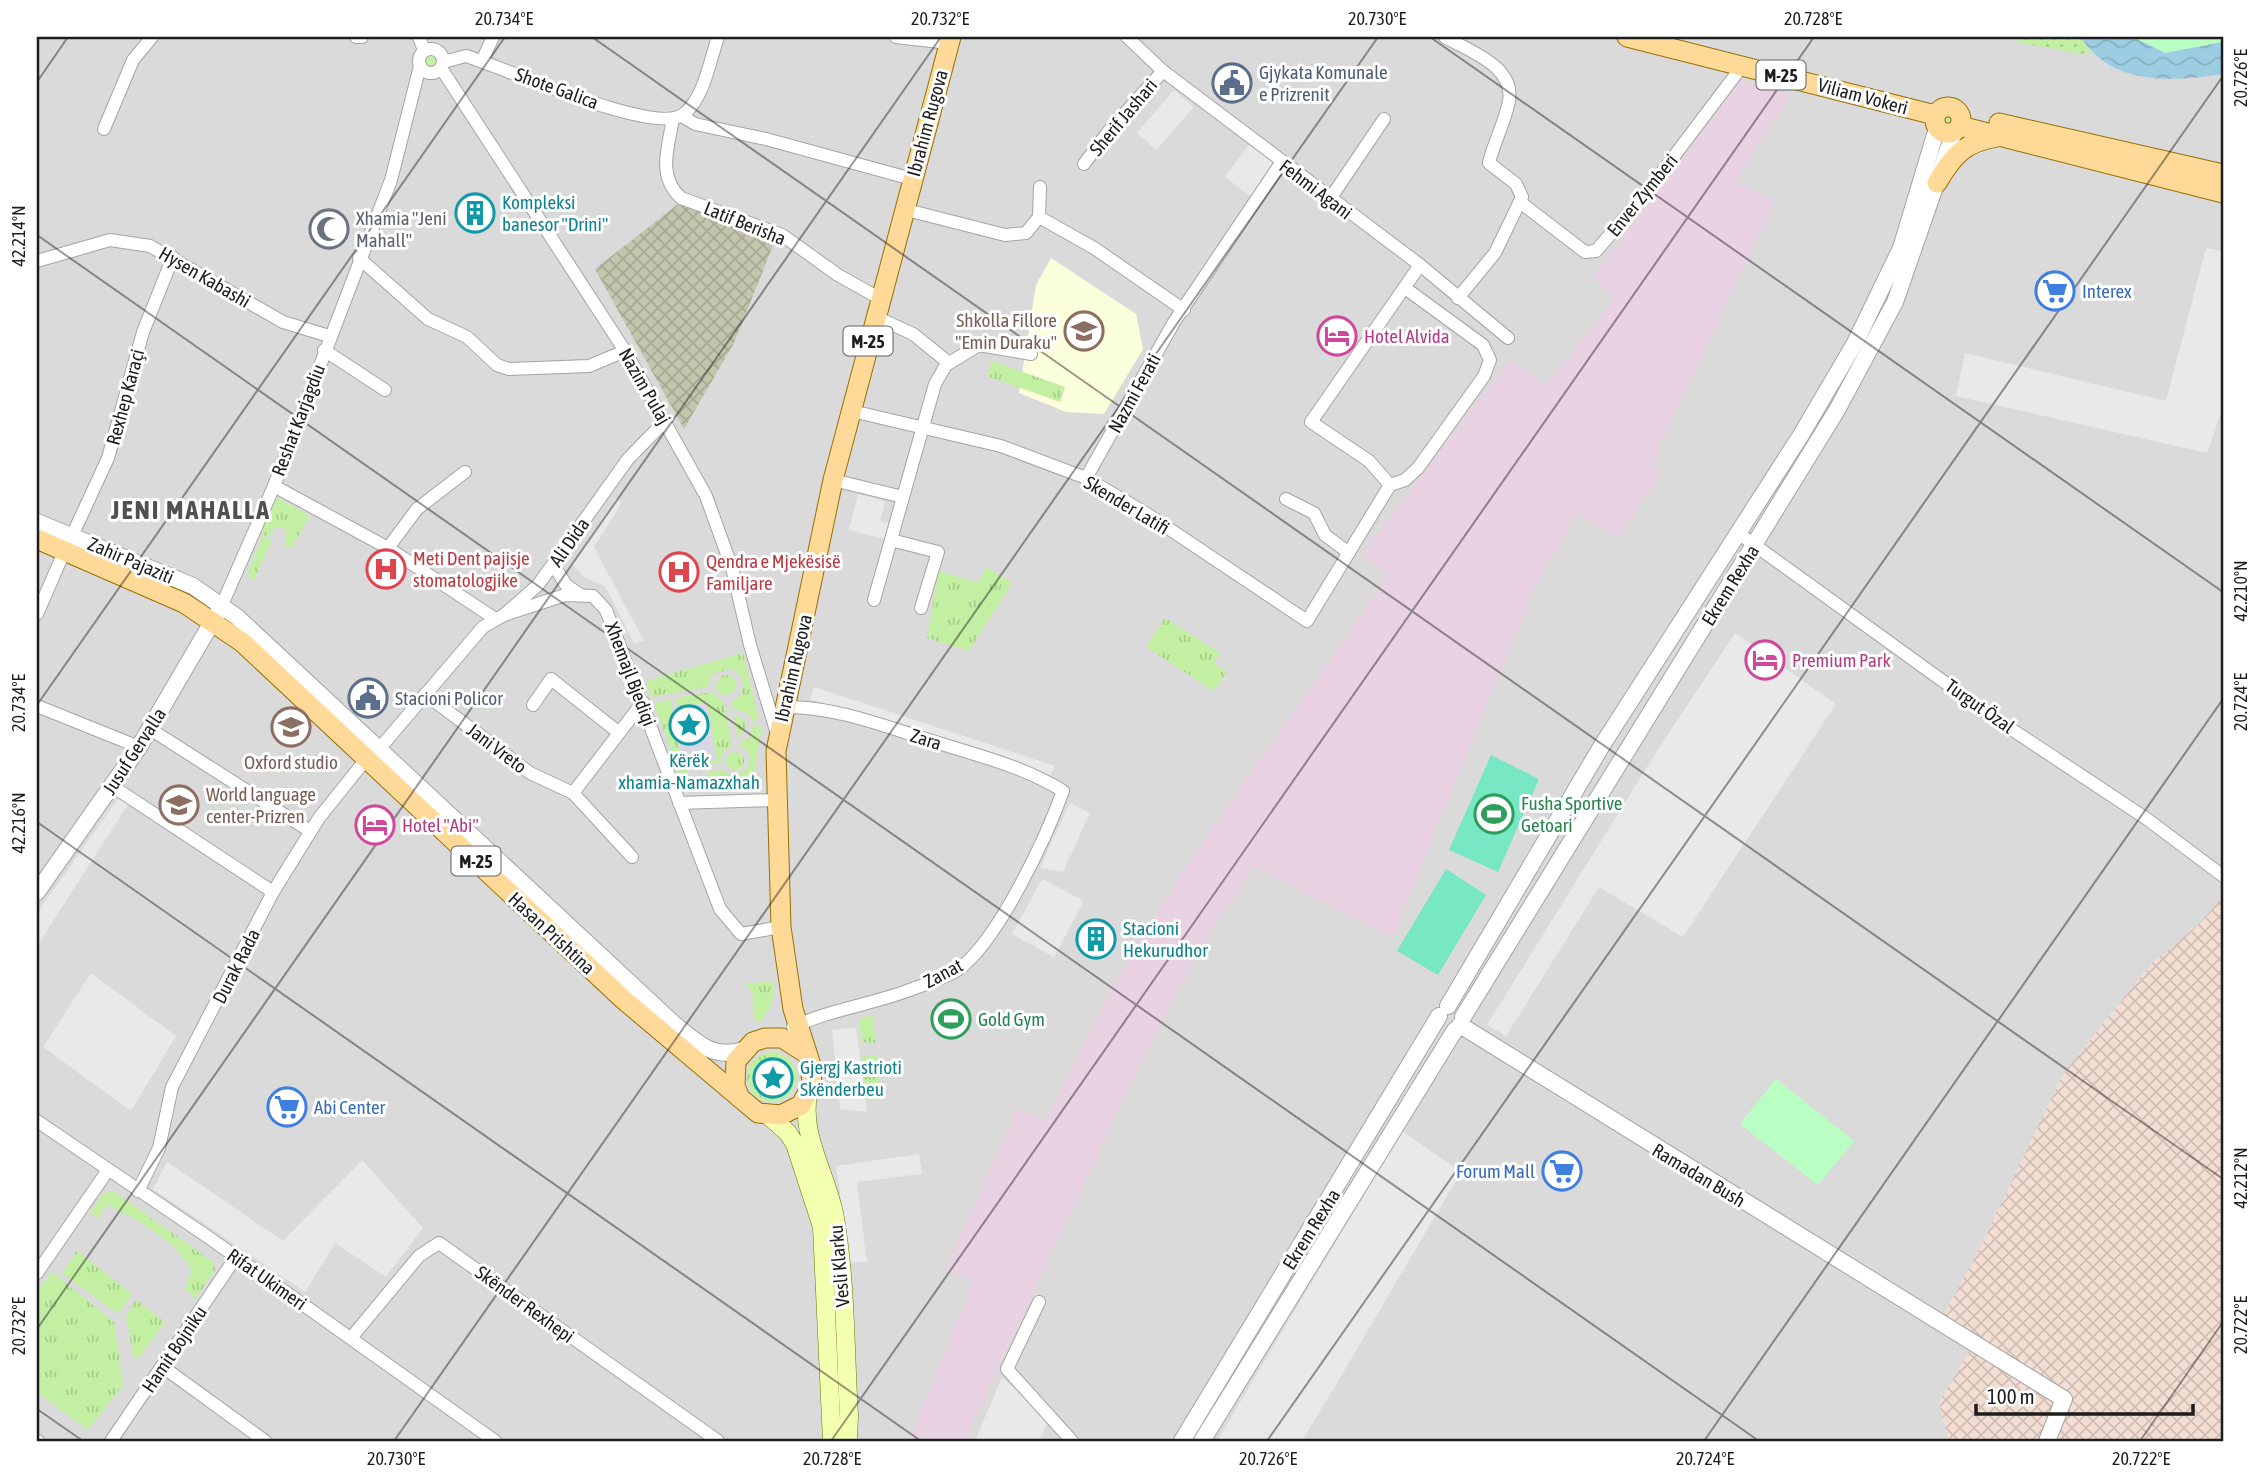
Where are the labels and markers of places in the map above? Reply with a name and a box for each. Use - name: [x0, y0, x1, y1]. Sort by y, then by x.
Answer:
- place label: Gjykata Komunale e Prizrenit: [1259, 61, 1388, 105]
- public building icon: Gjykata Komunale e Prizrenit: [1211, 62, 1253, 104]
- place label: Kompleksi banesor "Drini": [502, 191, 608, 235]
- building icon: Kompleksi banesor "Drini": [454, 192, 496, 234]
- place label: Xhamia "Jeni Mahall": [356, 207, 447, 251]
- mosque icon: Xhamia "Jeni Mahall": [308, 208, 350, 250]
- supermarket icon: Interex: [2034, 270, 2076, 312]
- place label: Interex: [2082, 280, 2132, 302]
- place label: Shkolla Fillore "Emin Duraku": [955, 309, 1057, 353]
- school or university icon: Shkolla Fillore "Emin Duraku": [1063, 310, 1105, 352]
- hotel icon: Hotel Alvida: [1316, 315, 1358, 357]
- place label: Hotel Alvida: [1364, 325, 1450, 347]
- place label: Meti Dent pajisje stomatologjike: [413, 547, 530, 591]
- hospital icon: Meti Dent pajisje stomatologjike: [365, 548, 407, 590]
- place label: Qendra e Mjekësisë Familjare: [706, 550, 841, 594]
- hospital icon: Qendra e Mjekësisë Familjare: [658, 551, 700, 593]
- hotel icon: Premium Park: [1744, 639, 1786, 681]
- place label: Premium Park: [1792, 649, 1891, 671]
- public building icon: Stacioni Policor: [347, 677, 389, 719]
- place label: Stacioni Policor: [395, 687, 503, 709]
- place icon: Kërëk xhamia-Namazxhah: [668, 704, 710, 746]
- school or university icon: Oxford studio: [270, 706, 312, 748]
- place label: Kërëk xhamia-Namazxhah: [618, 749, 760, 793]
- place label: Oxford studio: [244, 751, 338, 773]
- place label: World language center-Prizren: [206, 783, 316, 827]
- school or university icon: World language center-Prizren: [158, 784, 200, 826]
- place label: Fusha Sportive Getoari: [1521, 792, 1622, 836]
- sports icon: Fusha Sportive Getoari: [1473, 793, 1515, 835]
- hotel icon: Hotel "Abi": [354, 804, 396, 846]
- place label: Hotel "Abi": [402, 814, 479, 836]
- place label: Stacioni Hekurudhor: [1123, 917, 1208, 961]
- building icon: Stacioni Hekurudhor: [1075, 918, 1117, 960]
- sports icon: Gold Gym: [930, 998, 972, 1040]
- place label: Gold Gym: [978, 1008, 1045, 1030]
- place label: Gjergj Kastrioti Skënderbeu: [800, 1056, 902, 1100]
- place icon: Gjergj Kastrioti Skënderbeu: [752, 1057, 794, 1099]
- supermarket icon: Abi Center: [266, 1086, 308, 1128]
- place label: Abi Center: [314, 1096, 386, 1118]
- supermarket icon: Forum Mall: [1541, 1150, 1583, 1192]
- place label: Forum Mall: [1456, 1160, 1535, 1182]

